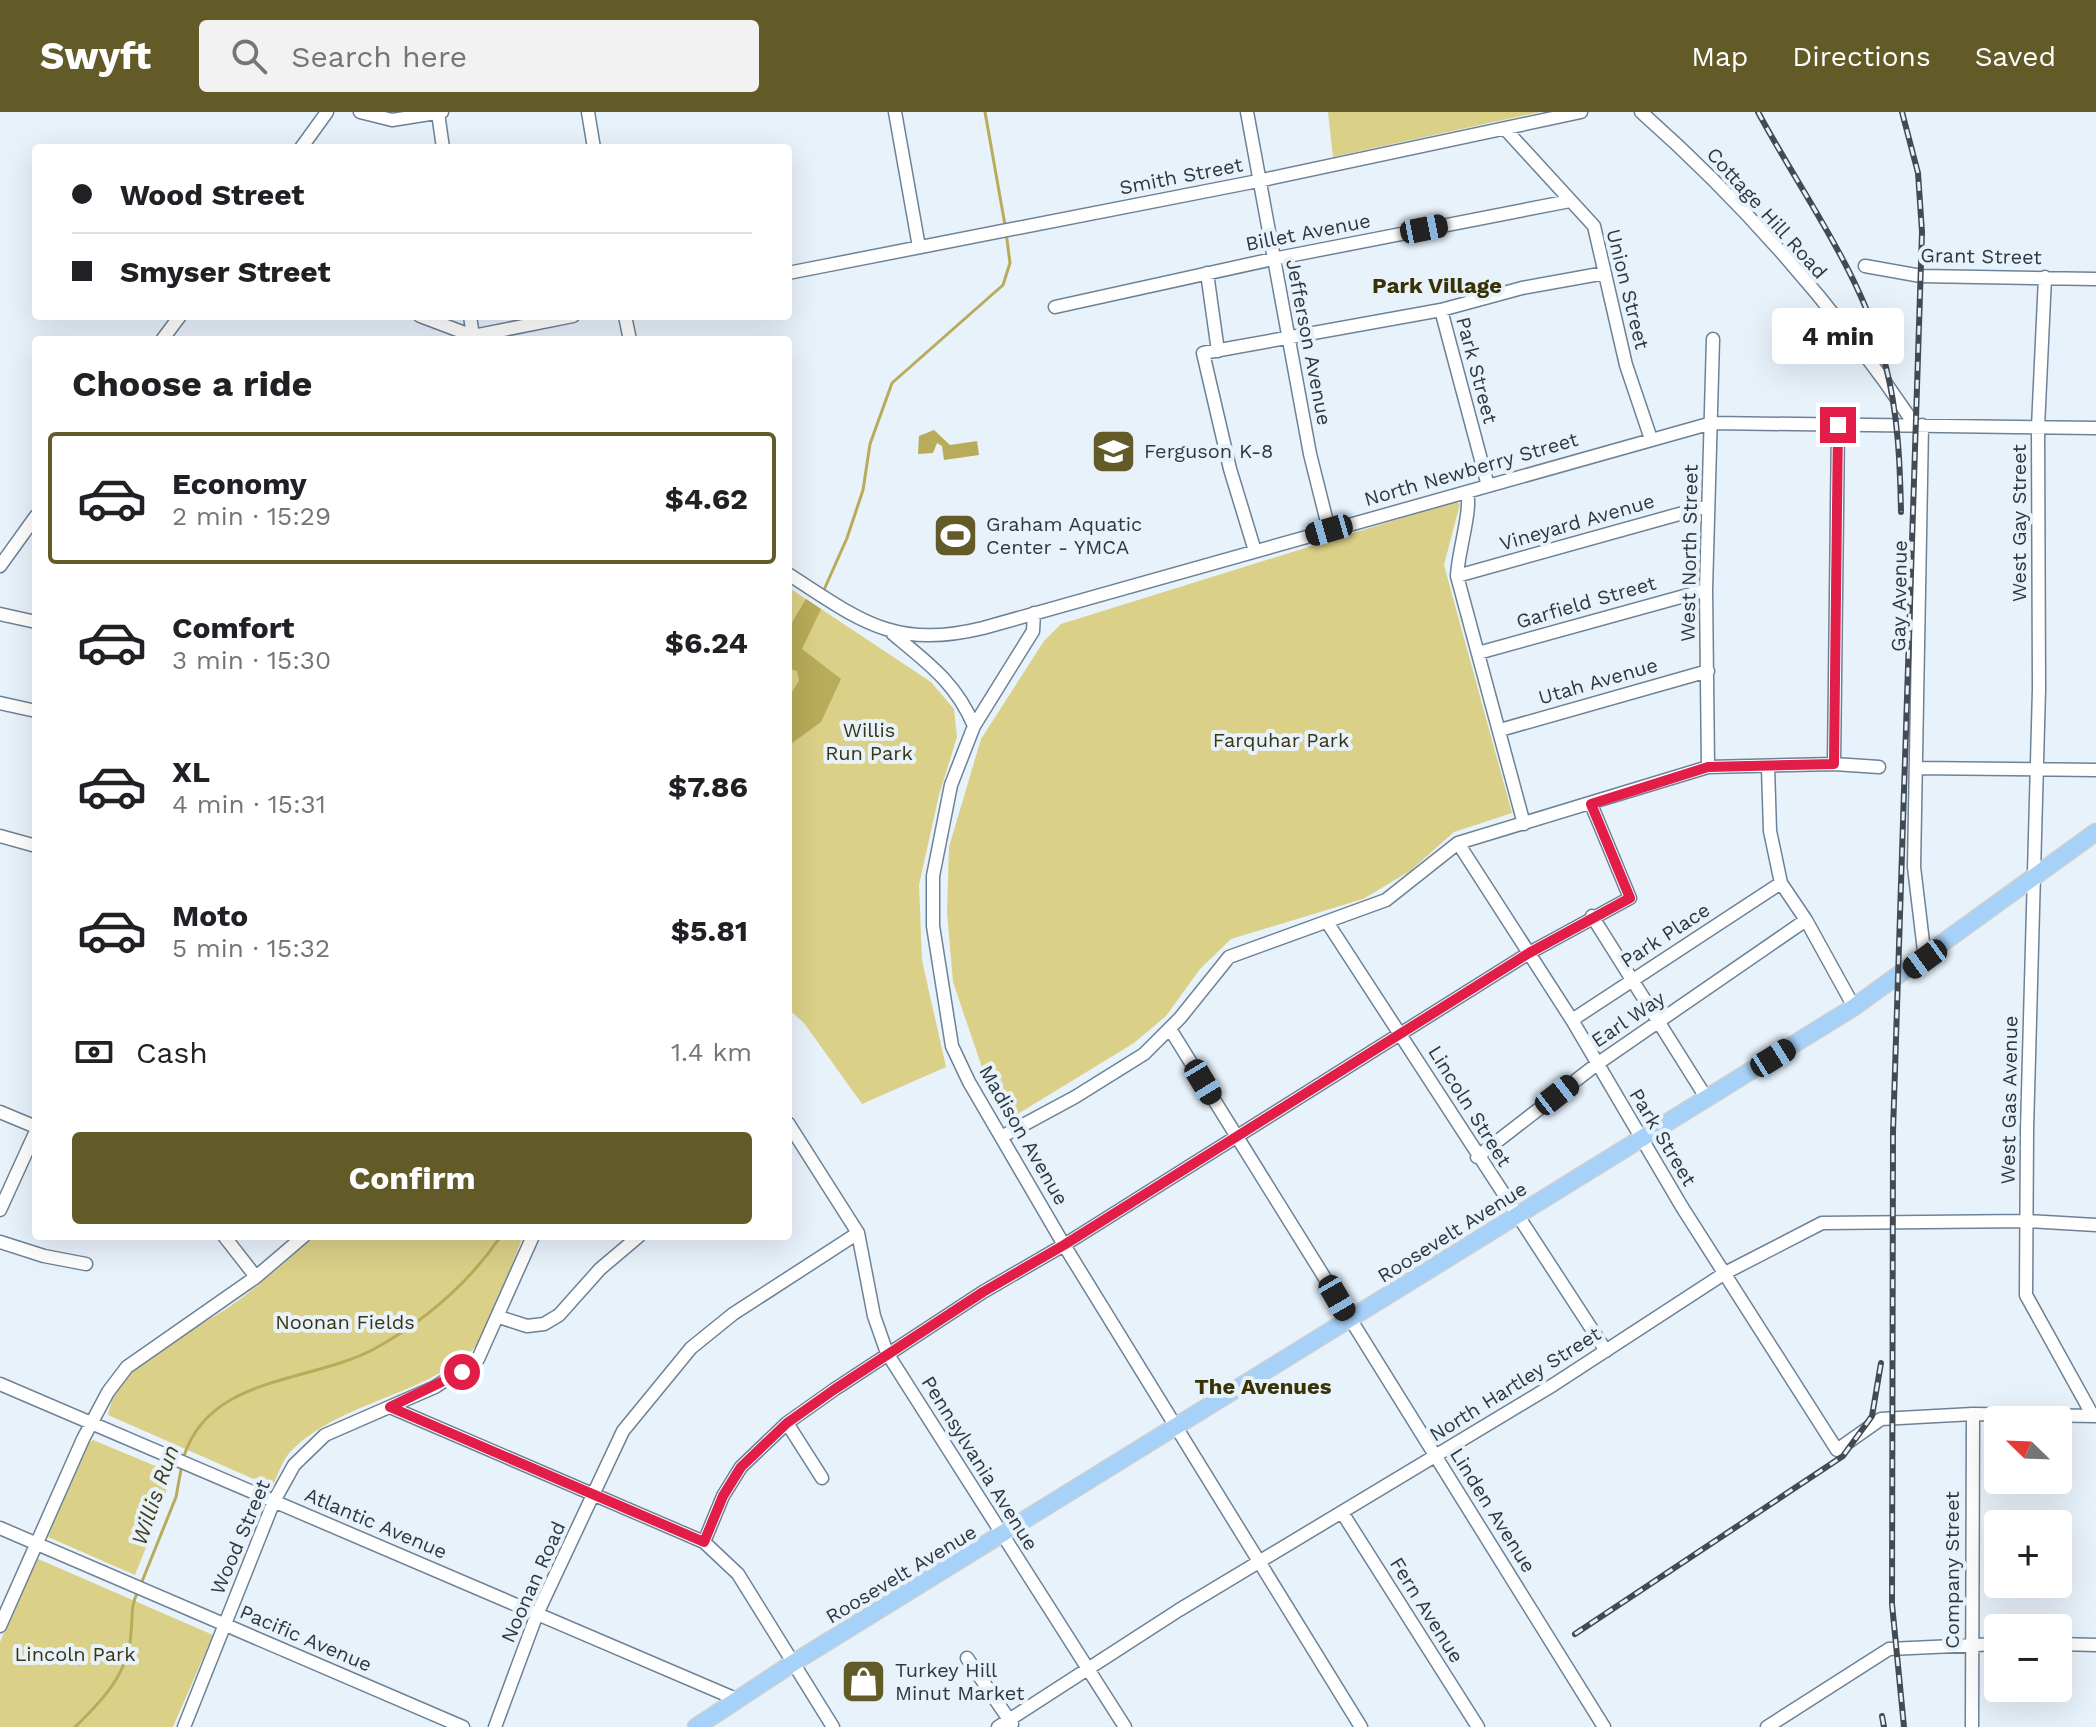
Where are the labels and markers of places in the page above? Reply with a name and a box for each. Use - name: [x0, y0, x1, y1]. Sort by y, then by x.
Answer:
- school or university icon: Ferguson K-8: [1089, 427, 1137, 475]
- place label: Ferguson K-8: [1144, 439, 1273, 463]
- sports icon: Graham Aquatic Center - YMCA: [931, 511, 979, 559]
- place label: Graham Aquatic Center - YMCA: [986, 512, 1142, 559]
- shop icon: Turkey Hill Minut Market: [840, 1658, 888, 1706]
- place label: Turkey Hill Minut Market: [895, 1658, 1025, 1705]

